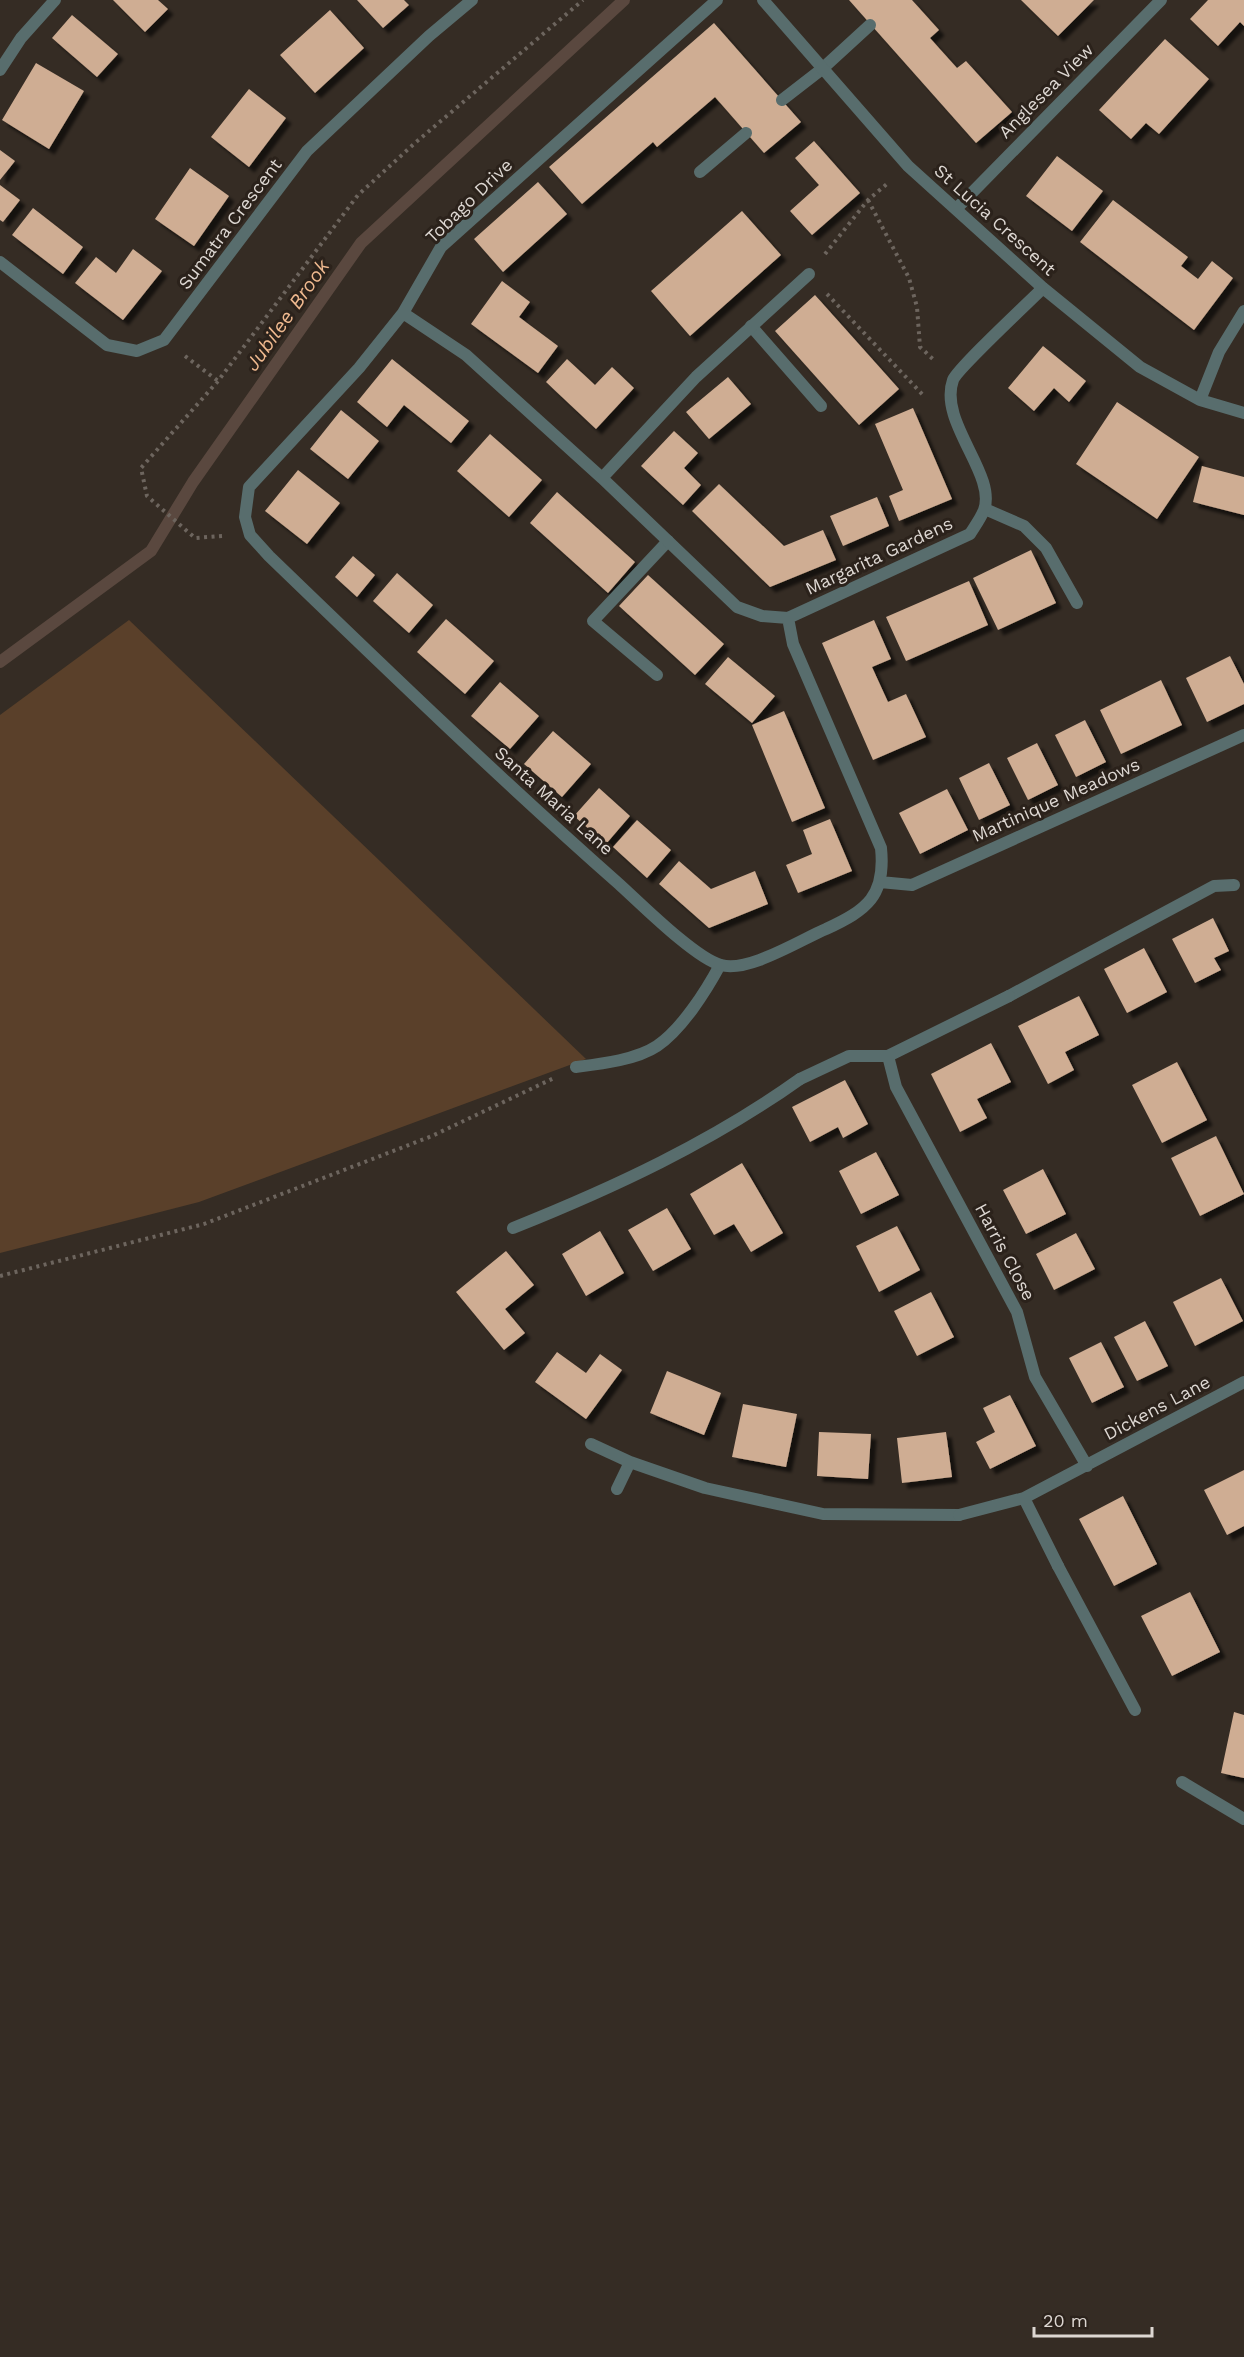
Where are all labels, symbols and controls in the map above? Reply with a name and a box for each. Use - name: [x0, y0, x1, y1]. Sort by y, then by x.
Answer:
- street label: Anglesea View: [994, 39, 1097, 142]
- street label: Sumatra Crescent: [174, 154, 286, 293]
- street label: Tobago Drive: [421, 154, 516, 247]
- street label: St Lucia Crescent: [930, 160, 1061, 280]
- water label: Jubilee Brook: [240, 254, 335, 375]
- street label: Margarita Gardens: [802, 512, 956, 599]
- street label: Santa Maria Lane: [491, 742, 618, 859]
- street label: Martinique Meadows: [969, 753, 1143, 846]
- street label: Harris Close: [971, 1200, 1040, 1304]
- street label: Dickens Lane: [1100, 1371, 1213, 1444]
- scale bar: [1034, 2300, 1152, 2338]
- text: 20 m: [1043, 2310, 1088, 2331]

